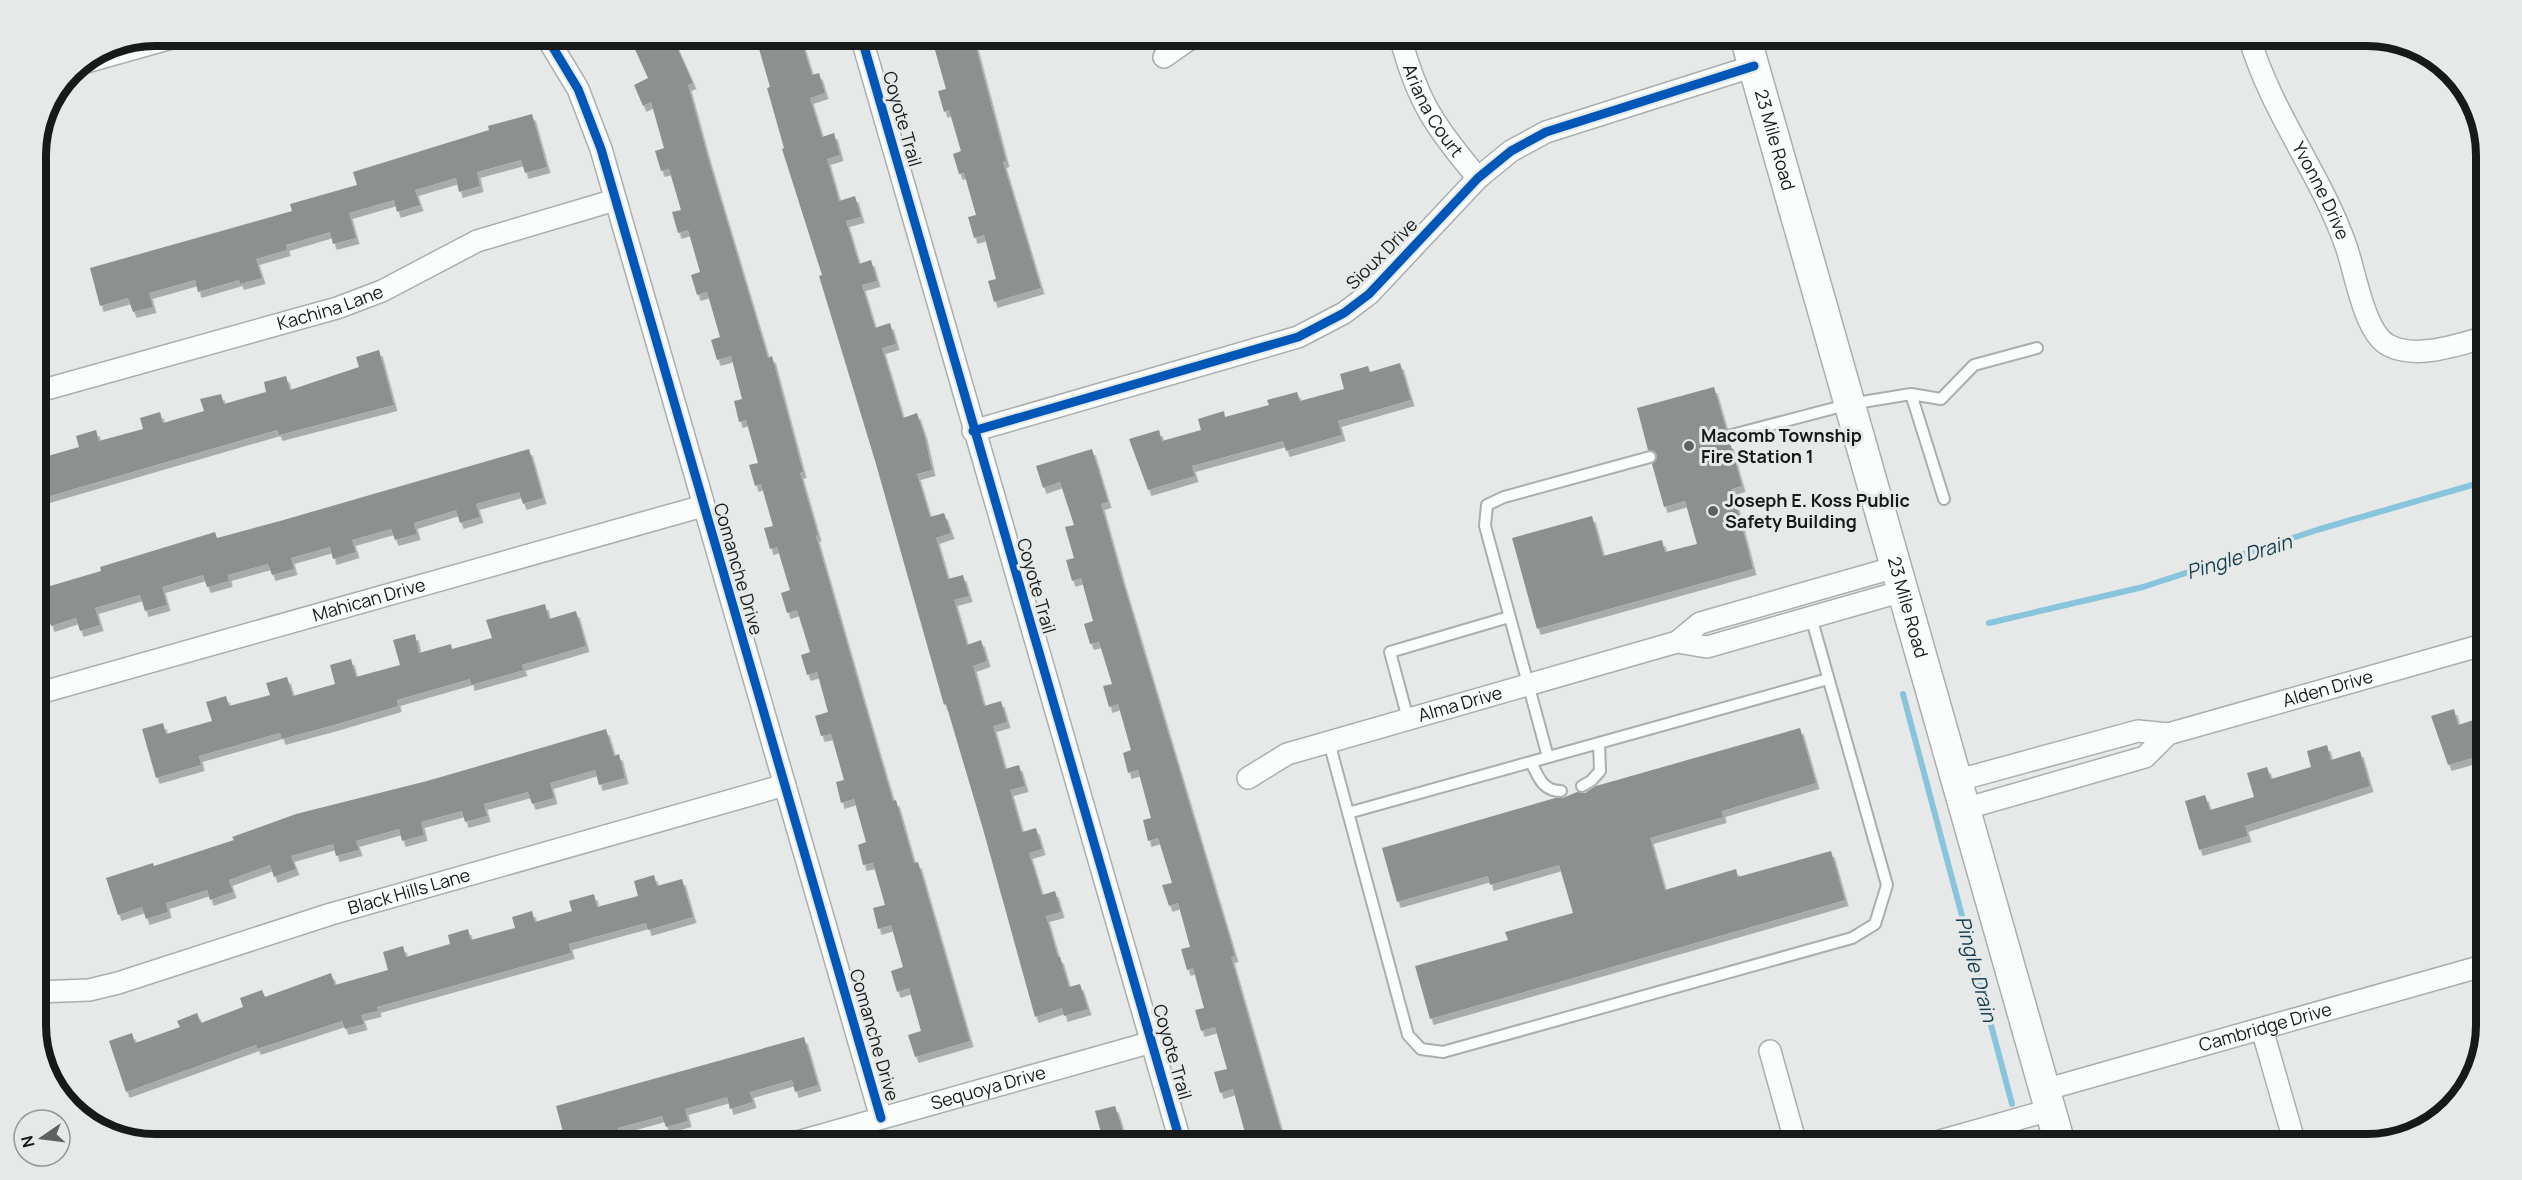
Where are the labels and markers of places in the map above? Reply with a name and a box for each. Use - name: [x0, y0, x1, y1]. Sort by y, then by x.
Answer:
- place label: Macomb Township Fire Station 1: [1701, 423, 1862, 468]
- marker: Macomb Township Fire Station 1: [1682, 439, 1696, 453]
- place label: Joseph E. Koss Public Safety Building: [1725, 488, 1910, 533]
- marker: Joseph E. Koss Public Safety Building: [1706, 504, 1720, 518]

